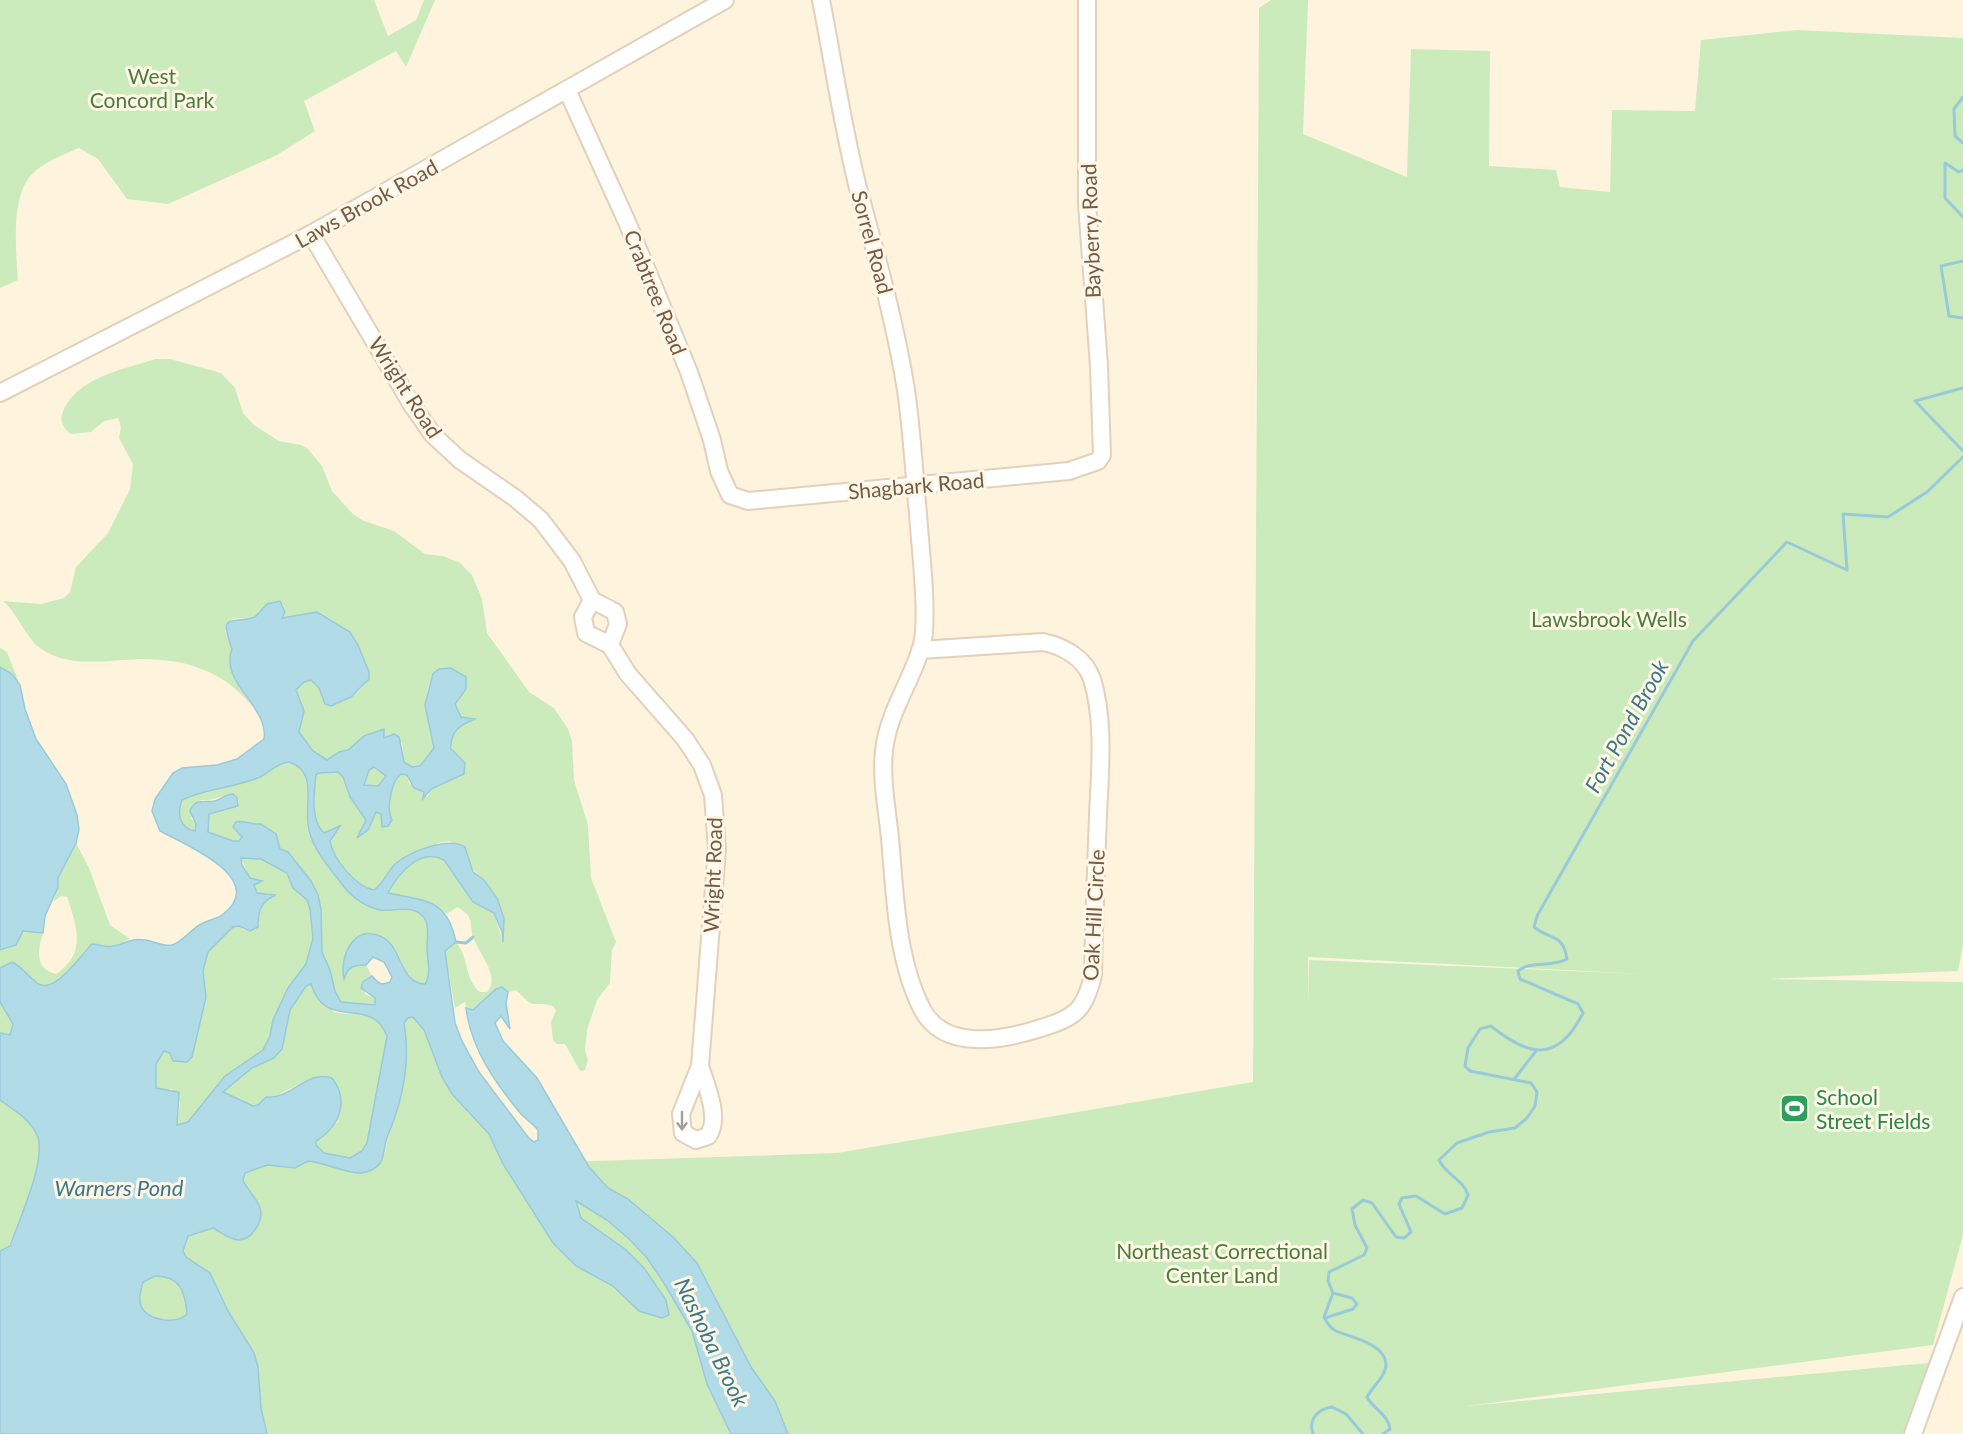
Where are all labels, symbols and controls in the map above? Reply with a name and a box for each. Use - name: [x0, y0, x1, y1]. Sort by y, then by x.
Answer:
- park label: West Concord Park: [90, 63, 215, 112]
- street label: Laws Brook Road: [290, 154, 442, 252]
- street label: Bayberry Road: [1075, 163, 1105, 299]
- street label: Sorrel Road: [847, 188, 899, 296]
- street label: Crabtree Road: [620, 226, 692, 358]
- street label: Wright Road: [364, 332, 448, 442]
- street label: Shagbark Road: [847, 467, 985, 503]
- park label: Lawsbrook Wells: [1531, 606, 1687, 631]
- water label: Fort Pond Brook: [1578, 654, 1674, 797]
- street label: Wright Road: [697, 817, 727, 933]
- street label: Oak Hill Circle: [1077, 849, 1109, 981]
- place label: School Street Fields: [1816, 1084, 1930, 1133]
- sports icon: School Street Fields: [1779, 1092, 1811, 1124]
- one-way arrow: [676, 1110, 688, 1130]
- water label: Warners Pond: [55, 1174, 184, 1201]
- park label: Northeast Correctional Center Land: [1116, 1238, 1328, 1287]
- water label: Nashoba Brook: [669, 1273, 755, 1411]

